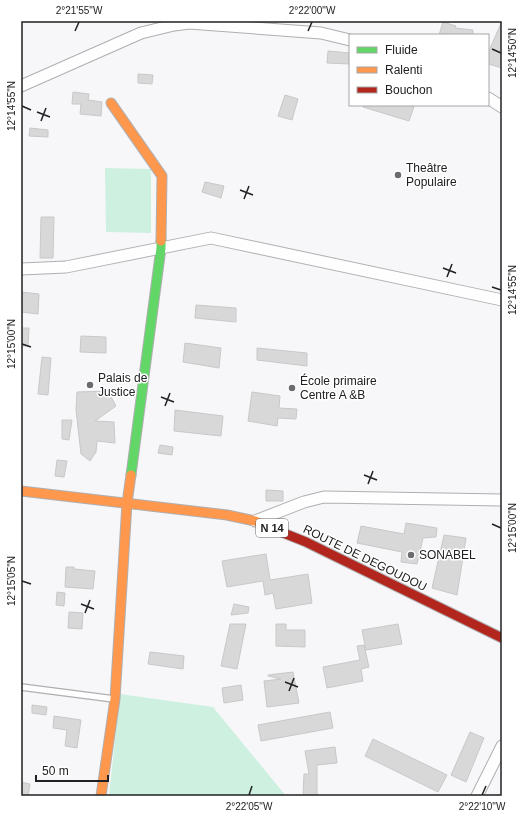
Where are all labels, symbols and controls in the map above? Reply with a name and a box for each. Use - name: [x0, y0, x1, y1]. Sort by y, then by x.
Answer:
- text: 2°21'55"W: [56, 5, 103, 16]
- text: 2°22'00"W: [289, 5, 336, 16]
- text: 12°14'50"N: [507, 28, 518, 78]
- legend: [349, 34, 489, 106]
- text: Fluide: [385, 43, 418, 57]
- text: Ralenti: [385, 63, 422, 77]
- text: 12°14'55"N: [6, 81, 17, 131]
- text: Bouchon: [385, 83, 432, 97]
- place label: Theâtre Populaire: [406, 161, 457, 189]
- marker: Theâtre Populaire: [393, 170, 403, 180]
- text: 12°14'55"N: [507, 265, 518, 315]
- text: 12°15'00"N: [6, 319, 17, 369]
- place label: Palais de Justice: [98, 371, 148, 399]
- place label: École primaire Centre A &B: [300, 373, 377, 402]
- marker: Palais de Justice: [85, 380, 95, 390]
- marker: École primaire Centre A &B: [287, 383, 297, 393]
- text: 12°15'00"N: [507, 503, 518, 553]
- road number: N 14: [256, 519, 288, 537]
- street label: ROUTE DE DEGOUDOU: [301, 522, 429, 594]
- place label: SONABEL: [419, 548, 476, 562]
- marker: SONABEL: [406, 550, 416, 560]
- text: 12°15'05"N: [6, 556, 17, 606]
- scale bar: [36, 757, 108, 783]
- text: 50 m: [42, 764, 69, 778]
- text: 2°22'05"W: [226, 801, 273, 812]
- text: 2°22'10"W: [459, 801, 506, 812]

